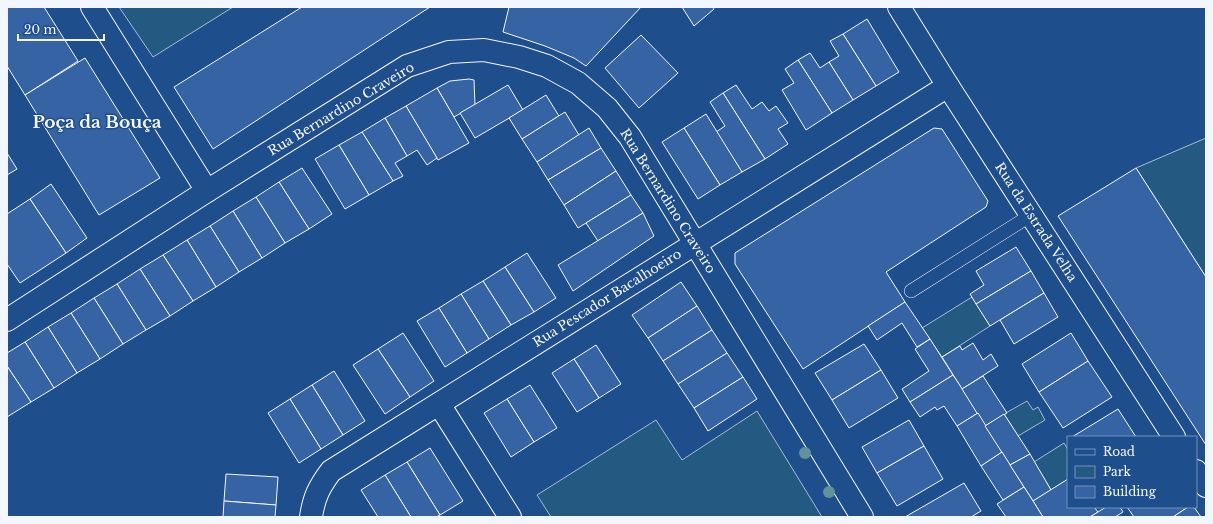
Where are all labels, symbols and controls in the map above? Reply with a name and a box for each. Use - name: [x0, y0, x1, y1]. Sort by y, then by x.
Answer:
- scale bar: [18, 16, 104, 42]
- text: 20 m: [24, 22, 56, 37]
- street label: Rua Bernardino Craveiro: [265, 59, 417, 159]
- district label: Poça da Bouça: [32, 112, 162, 133]
- street label: Rua Bernardino Craveiro: [616, 125, 720, 277]
- street label: Rua da Estrada Velha: [991, 159, 1081, 286]
- street label: Rua Pescador Bacalhoeiro: [530, 245, 684, 351]
- legend: [1067, 436, 1197, 508]
- text: Road: [1103, 444, 1135, 459]
- text: Park: [1103, 464, 1131, 479]
- text: Building: [1103, 484, 1157, 499]

